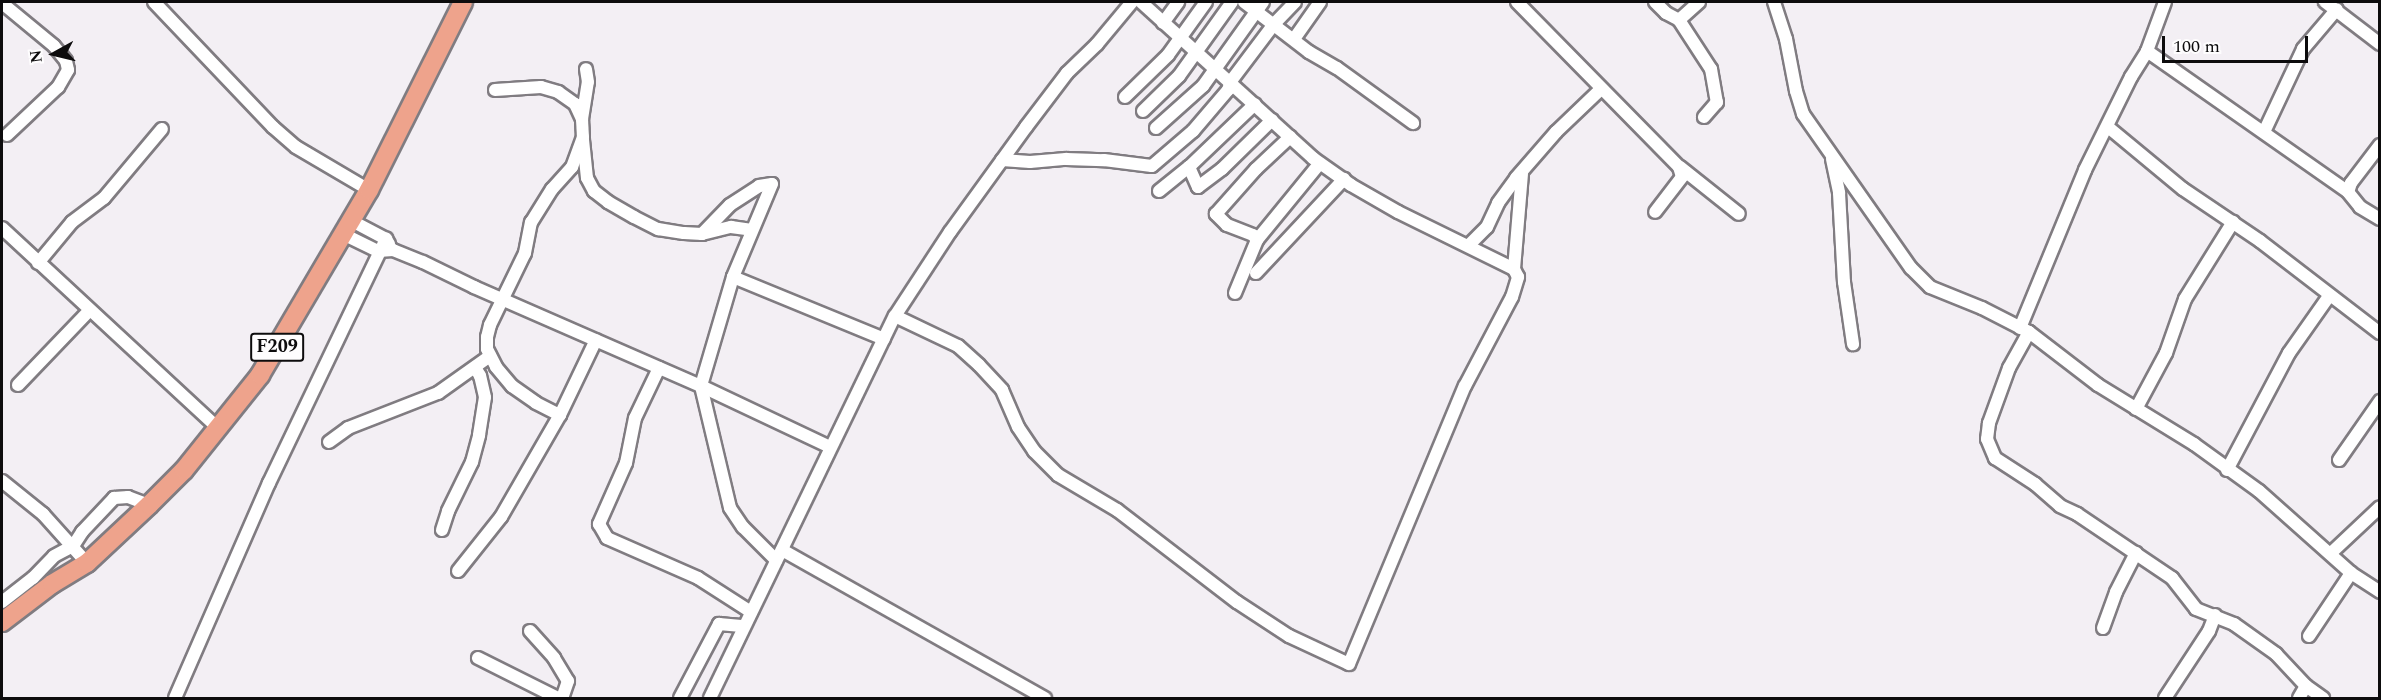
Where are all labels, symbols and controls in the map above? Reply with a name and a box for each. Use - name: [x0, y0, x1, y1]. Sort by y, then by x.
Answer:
- north arrow: [24, 24, 84, 84]
- scale bar: [2165, 24, 2310, 62]
- text: 100 m: [2173, 33, 2220, 60]
- text: N: [23, 48, 49, 65]
- road number: F209: [250, 332, 304, 362]

